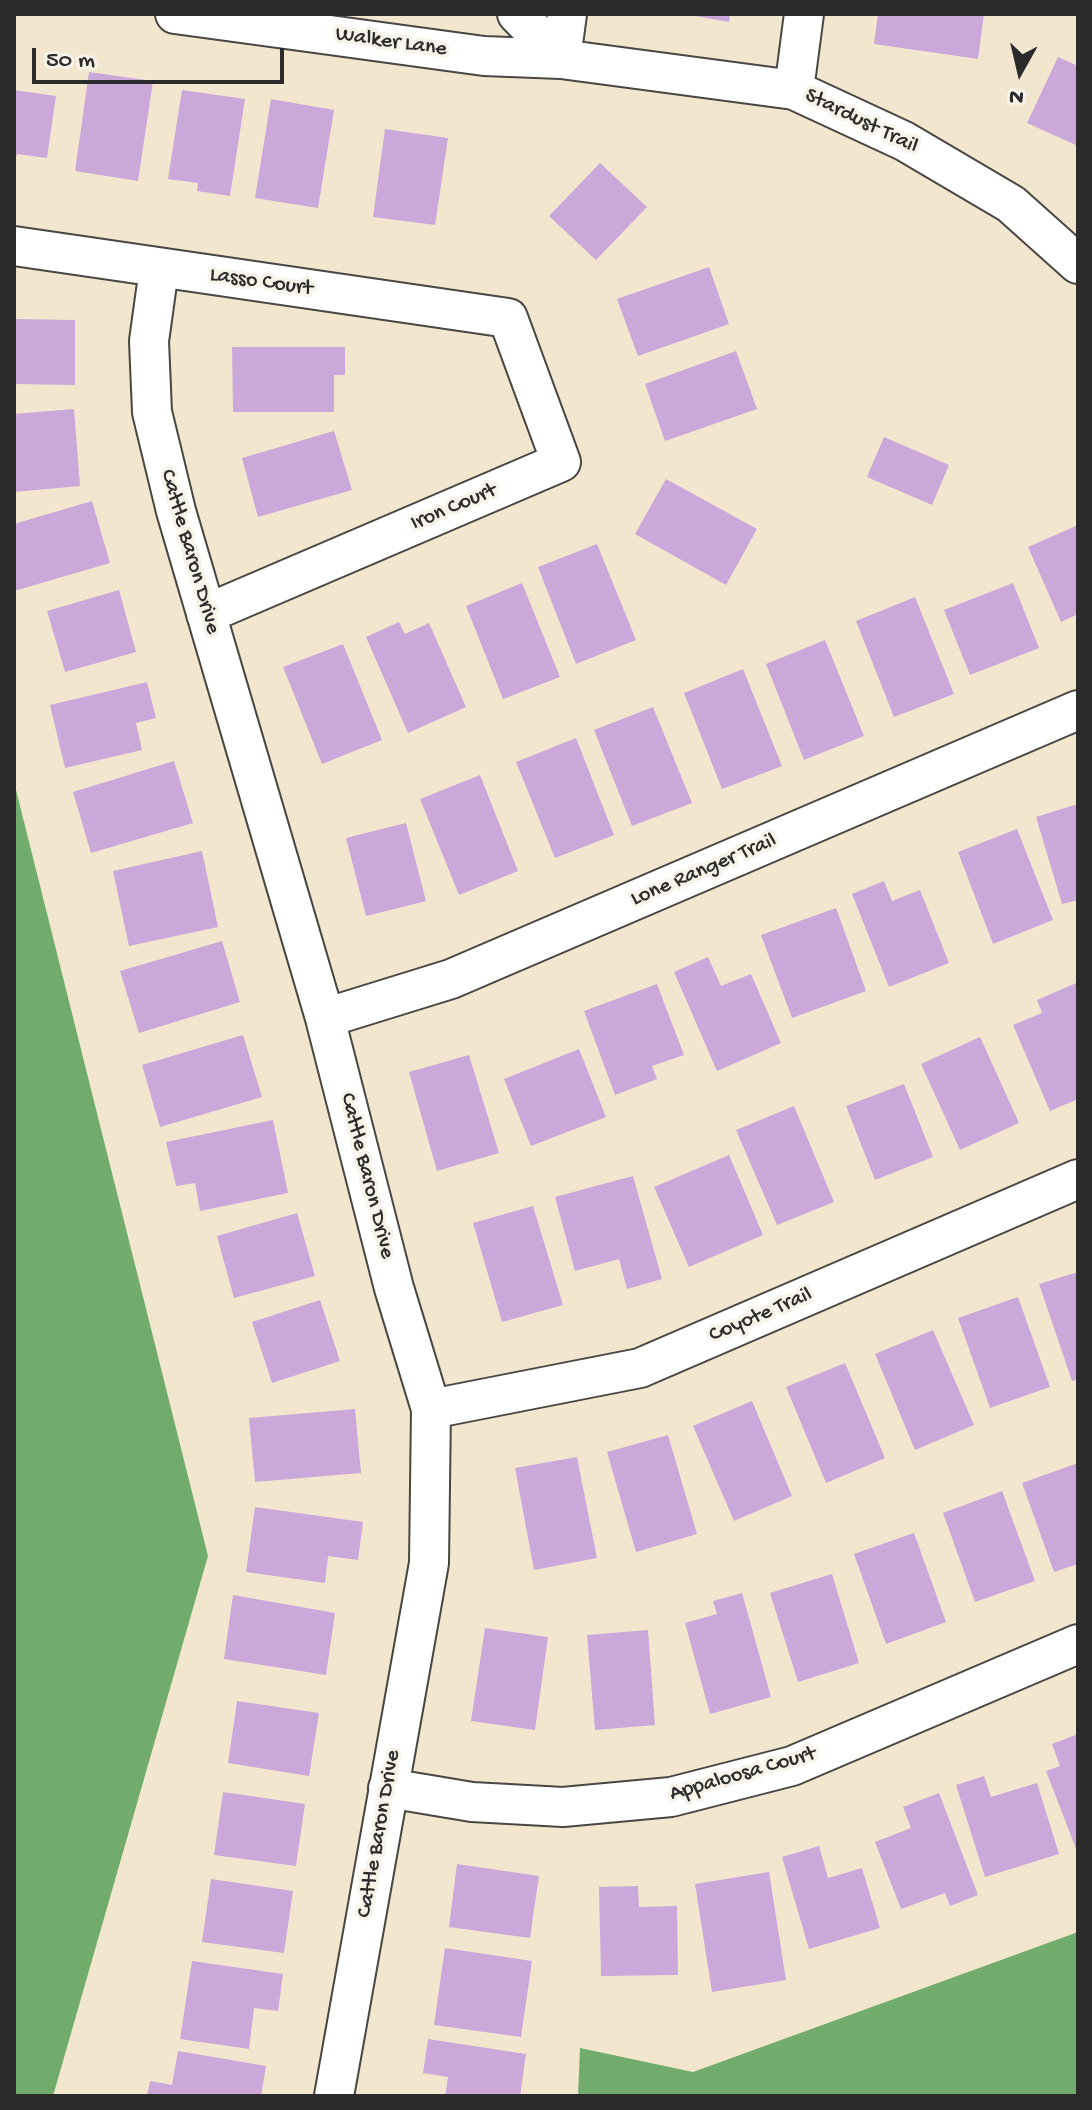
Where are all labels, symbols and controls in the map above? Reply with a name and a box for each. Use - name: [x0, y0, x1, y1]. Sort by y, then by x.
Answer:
- street label: Walker Lane: [334, 22, 448, 64]
- scale bar: [36, 32, 288, 82]
- north arrow: [980, 32, 1060, 112]
- text: 50 m: [46, 47, 95, 76]
- text: N: [1008, 82, 1026, 110]
- street label: Stardust Trail: [800, 83, 922, 161]
- street label: Lasso Court: [208, 263, 314, 303]
- street label: Cattle Baron Drive: [153, 467, 225, 637]
- street label: Iron Court: [407, 478, 501, 538]
- street label: Lone Ranger Trail: [627, 828, 781, 914]
- street label: Cattle Baron Drive: [333, 1090, 399, 1262]
- street label: Coyote Trail: [706, 1283, 816, 1349]
- street label: Appaloosa Court: [667, 1742, 819, 1808]
- street label: Cattle Baron Drive: [352, 1748, 408, 1920]

